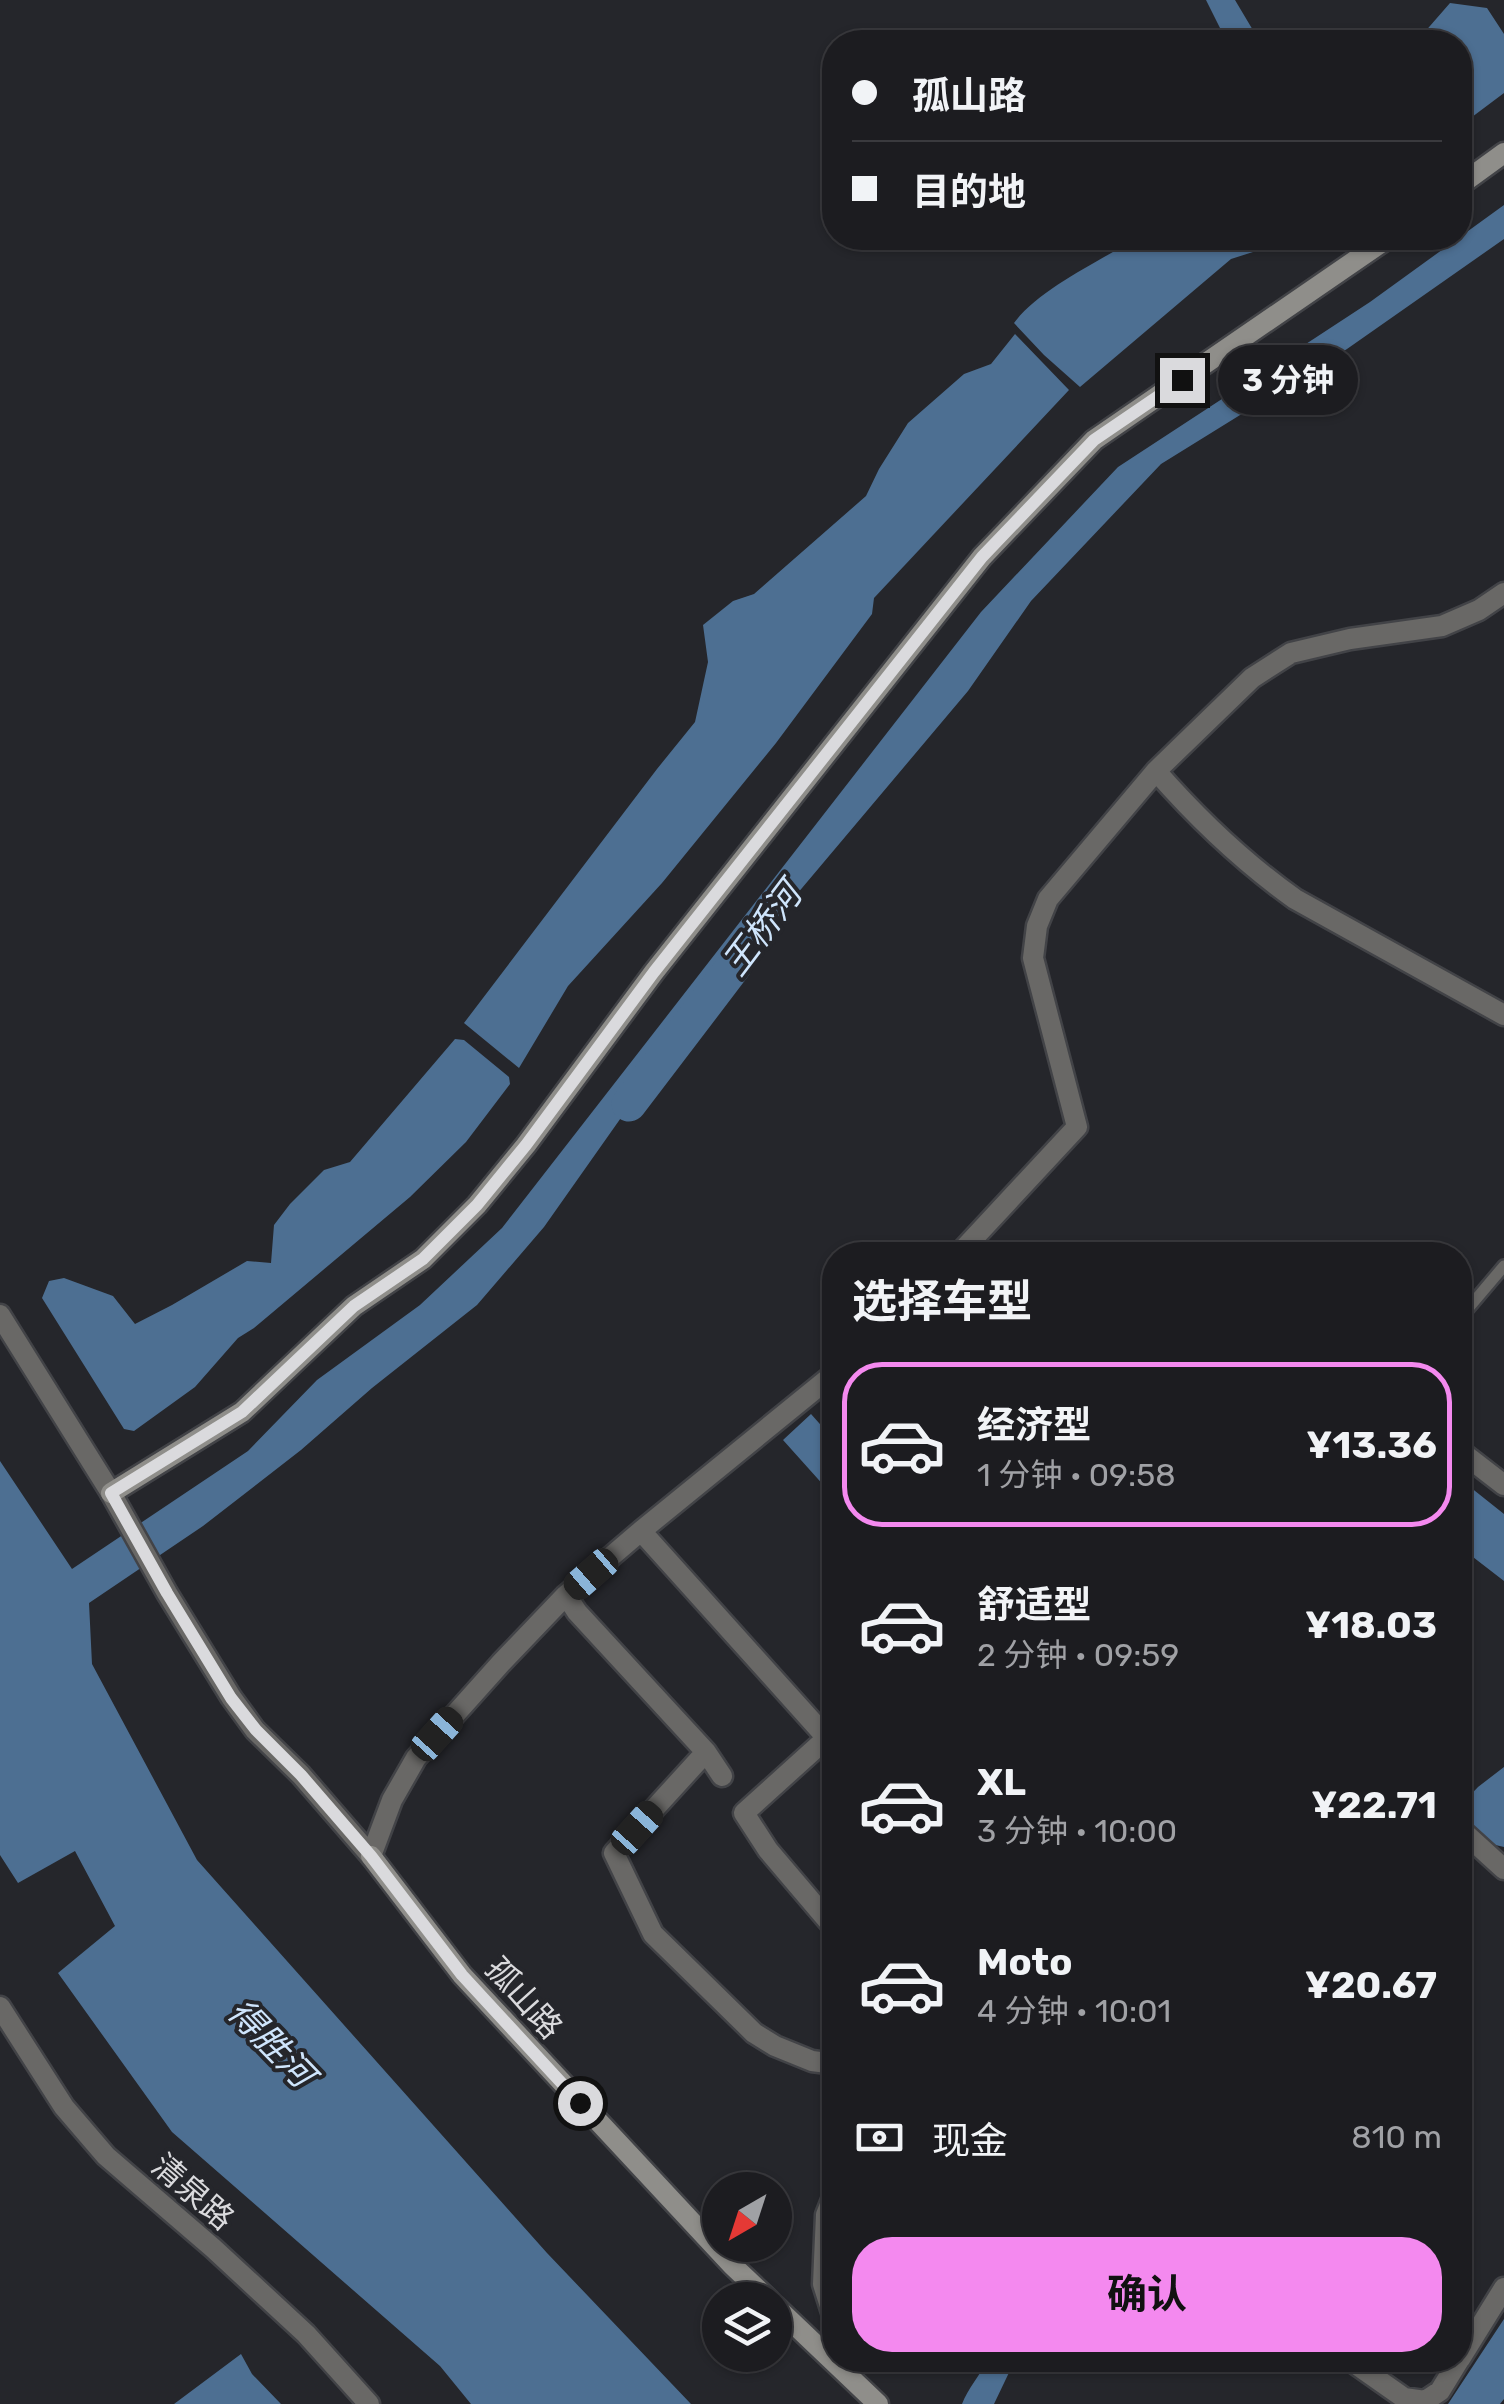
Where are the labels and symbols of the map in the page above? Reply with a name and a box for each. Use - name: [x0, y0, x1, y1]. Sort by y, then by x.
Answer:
- callout: 3 分钟: [1217, 345, 1357, 415]
- route end: [1160, 358, 1205, 403]
- water label: 王桥河: [714, 870, 814, 984]
- car: [559, 1543, 623, 1605]
- car: [406, 1702, 468, 1766]
- car: [606, 1796, 668, 1860]
- street label: 孤山路: [478, 1950, 570, 2046]
- water label: 得胜河: [219, 1991, 327, 2100]
- route start: [558, 2081, 603, 2126]
- street label: 清泉路: [144, 2146, 242, 2238]
- north arrow: [702, 2172, 792, 2262]

